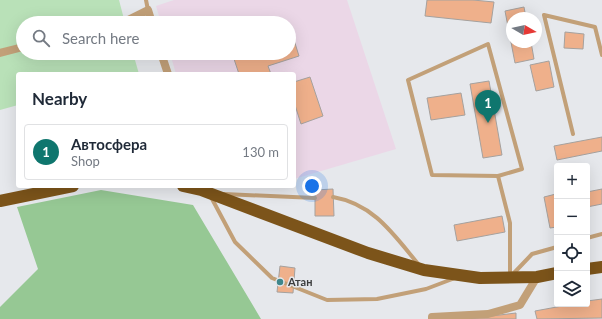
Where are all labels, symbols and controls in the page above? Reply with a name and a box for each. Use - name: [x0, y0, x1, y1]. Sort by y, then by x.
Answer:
- north arrow: [506, 12, 542, 48]
- search box: [16, 16, 296, 60]
- icon: search: [30, 27, 52, 49]
- text: Search here: [62, 29, 139, 47]
- text: Nearby: [32, 88, 87, 109]
- pin: 1: [475, 90, 501, 123]
- text: Автосфера: [71, 135, 147, 153]
- text: 1: [42, 144, 50, 160]
- text: 130 m: [242, 144, 279, 160]
- text: Shop: [71, 153, 100, 169]
- map controls: [554, 163, 590, 307]
- button: +: [554, 163, 590, 199]
- your location: [302, 176, 322, 196]
- button: −: [554, 199, 590, 235]
- button: locate: [554, 235, 590, 271]
- button: layers: [554, 271, 590, 307]
- place label: Атан: [287, 275, 312, 288]
- marker: Атан: [275, 277, 285, 287]

